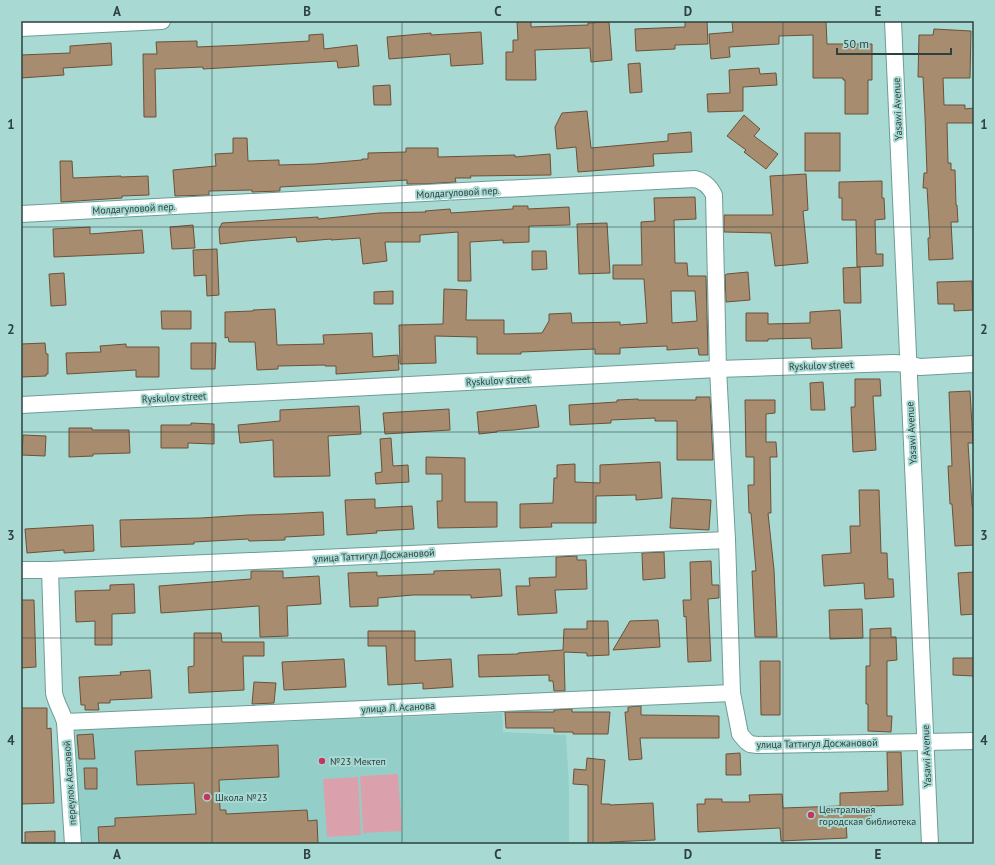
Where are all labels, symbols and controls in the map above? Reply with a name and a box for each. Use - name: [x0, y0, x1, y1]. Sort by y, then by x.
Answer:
- text: A: [113, 3, 121, 20]
- text: B: [303, 3, 311, 20]
- text: C: [494, 3, 502, 20]
- text: D: [684, 3, 692, 20]
- text: E: [875, 3, 882, 20]
- scale bar: [837, 30, 951, 56]
- text: 50 m: [843, 36, 869, 51]
- street label: Yasawi Avenue: [890, 77, 905, 140]
- text: 1: [7, 116, 15, 133]
- text: 1: [980, 116, 988, 133]
- street label: Молдагуловой пер.: [416, 184, 500, 201]
- street label: Молдагуловой пер.: [92, 200, 176, 217]
- text: 2: [7, 321, 15, 338]
- text: 2: [980, 321, 988, 338]
- street label: Ryskulov street: [789, 358, 854, 373]
- street label: Ryskulov street: [466, 372, 531, 389]
- street label: Ryskulov street: [142, 389, 207, 406]
- street label: Yasawi Avenue: [903, 401, 920, 465]
- text: 3: [7, 527, 15, 544]
- text: 3: [980, 527, 988, 544]
- street label: улица Таттигул Досжановой: [313, 546, 435, 565]
- street label: улица Л. Асанова: [361, 699, 435, 716]
- street label: Yasawi Avenue: [919, 724, 934, 787]
- text: 4: [7, 732, 15, 749]
- text: 4: [980, 732, 988, 749]
- street label: улица Таттигул Досжановой: [756, 736, 878, 751]
- street label: переулок Асановой: [60, 740, 79, 826]
- place label: №23 Мектеп: [330, 755, 386, 768]
- marker: №23 Мектеп: [317, 756, 327, 766]
- place label: Школа №23: [215, 791, 268, 804]
- marker: Школа №23: [202, 792, 212, 802]
- place label: Центральная городская библиотека: [819, 803, 916, 828]
- marker: Центральная городская библиотека: [806, 810, 816, 820]
- text: A: [113, 846, 121, 863]
- text: B: [303, 846, 311, 863]
- text: C: [494, 846, 502, 863]
- text: D: [684, 846, 692, 863]
- text: E: [875, 846, 882, 863]

